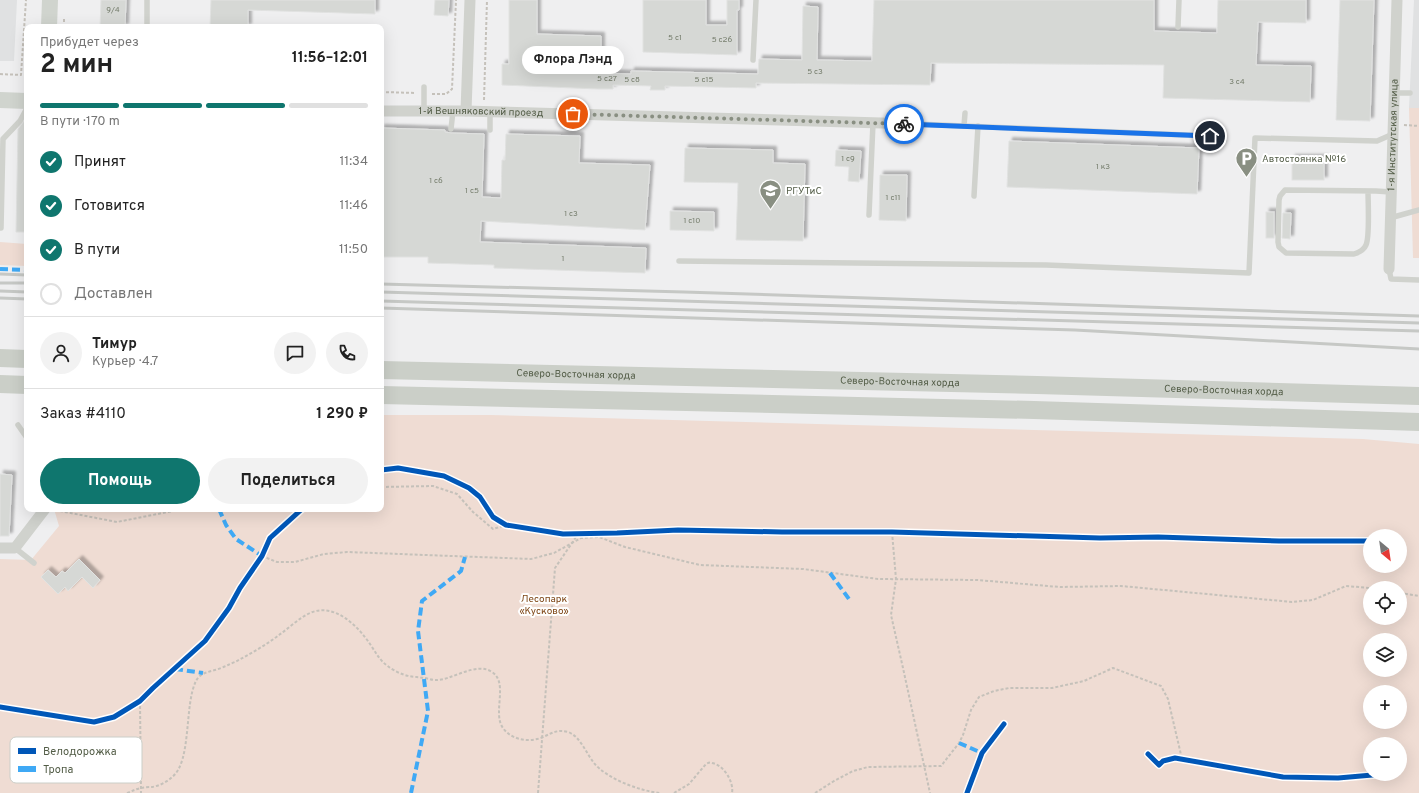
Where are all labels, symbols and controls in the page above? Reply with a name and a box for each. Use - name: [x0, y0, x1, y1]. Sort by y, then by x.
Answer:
- house number: 9/4: [106, 5, 120, 15]
- house number: 5 с1: [668, 33, 682, 43]
- text: Прибудет через: [40, 35, 139, 51]
- house number: 5 с26: [712, 35, 732, 45]
- callout: Флора Лэнд: [522, 46, 624, 74]
- text: 2 мин: [40, 49, 113, 82]
- text: 11:56–12:01: [292, 49, 368, 68]
- text: Флора Лэнд: [534, 52, 612, 68]
- house number: 5 с3: [807, 67, 823, 77]
- house number: 5 с27: [597, 74, 617, 84]
- house number: 5 с8: [624, 75, 640, 85]
- house number: 5 с15: [695, 75, 713, 85]
- house number: 3 с4: [1229, 77, 1245, 87]
- street label: 1-я Институтская улица: [1385, 79, 1401, 191]
- pin: [556, 97, 590, 131]
- icon: bag: [562, 103, 584, 125]
- courier: [884, 104, 924, 144]
- street label: 1-й Вешняковский проезд: [419, 105, 544, 120]
- icon: bike: [893, 113, 915, 135]
- text: В пути · 170 m: [40, 114, 120, 130]
- pin: [1193, 119, 1227, 153]
- icon: home: [1199, 125, 1221, 147]
- parking icon: Автостоянка №16: [1233, 146, 1259, 179]
- icon: check: [40, 151, 62, 173]
- text: Принят: [74, 153, 126, 172]
- place label: Автостоянка №16: [1262, 153, 1346, 166]
- text: 11:34: [339, 154, 368, 170]
- house number: 1 с9: [841, 154, 855, 164]
- house number: 1 к3: [1096, 162, 1110, 172]
- house number: 1 с6: [429, 176, 443, 186]
- school or university icon: РГУТиС: [757, 178, 783, 211]
- place label: РГУТиС: [786, 185, 822, 198]
- house number: 1 с5: [465, 186, 479, 196]
- house number: 1 с11: [886, 193, 900, 203]
- icon: check: [40, 195, 62, 217]
- text: Готовится: [74, 197, 145, 216]
- text: 11:46: [340, 198, 368, 214]
- house number: 1 с3: [564, 209, 578, 219]
- house number: 1 с10: [684, 216, 700, 226]
- icon: check: [40, 239, 62, 261]
- text: В пути: [74, 241, 120, 260]
- text: 11:50: [339, 242, 368, 258]
- house number: 1: [562, 254, 564, 264]
- text: Доставлен: [74, 285, 153, 304]
- button: person: [40, 332, 82, 374]
- button: chat: [274, 332, 316, 374]
- button: phone: [326, 332, 368, 374]
- text: Тимур: [92, 335, 137, 354]
- text: Курьер · 4.7: [92, 354, 158, 370]
- street label: Северо-Восточная хорда: [516, 367, 636, 382]
- street label: Северо-Восточная хорда: [840, 374, 960, 390]
- street label: Северо-Восточная хорда: [1164, 382, 1284, 399]
- text: Заказ #4110: [40, 405, 126, 424]
- text: 1 290 ₽: [316, 405, 368, 424]
- button: Помощь: [40, 458, 200, 504]
- button: Поделиться: [208, 458, 368, 504]
- north arrow: [1363, 529, 1407, 573]
- map controls: [1363, 529, 1407, 781]
- button: locate: [1363, 581, 1407, 625]
- park label: Лесопарк «Кусково»: [519, 593, 569, 618]
- button: layers: [1363, 633, 1407, 677]
- button: +: [1363, 685, 1407, 729]
- legend: [10, 737, 142, 783]
- button: −: [1363, 737, 1407, 781]
- text: Велодорожка: [43, 745, 117, 759]
- text: Тропа: [43, 763, 73, 777]

